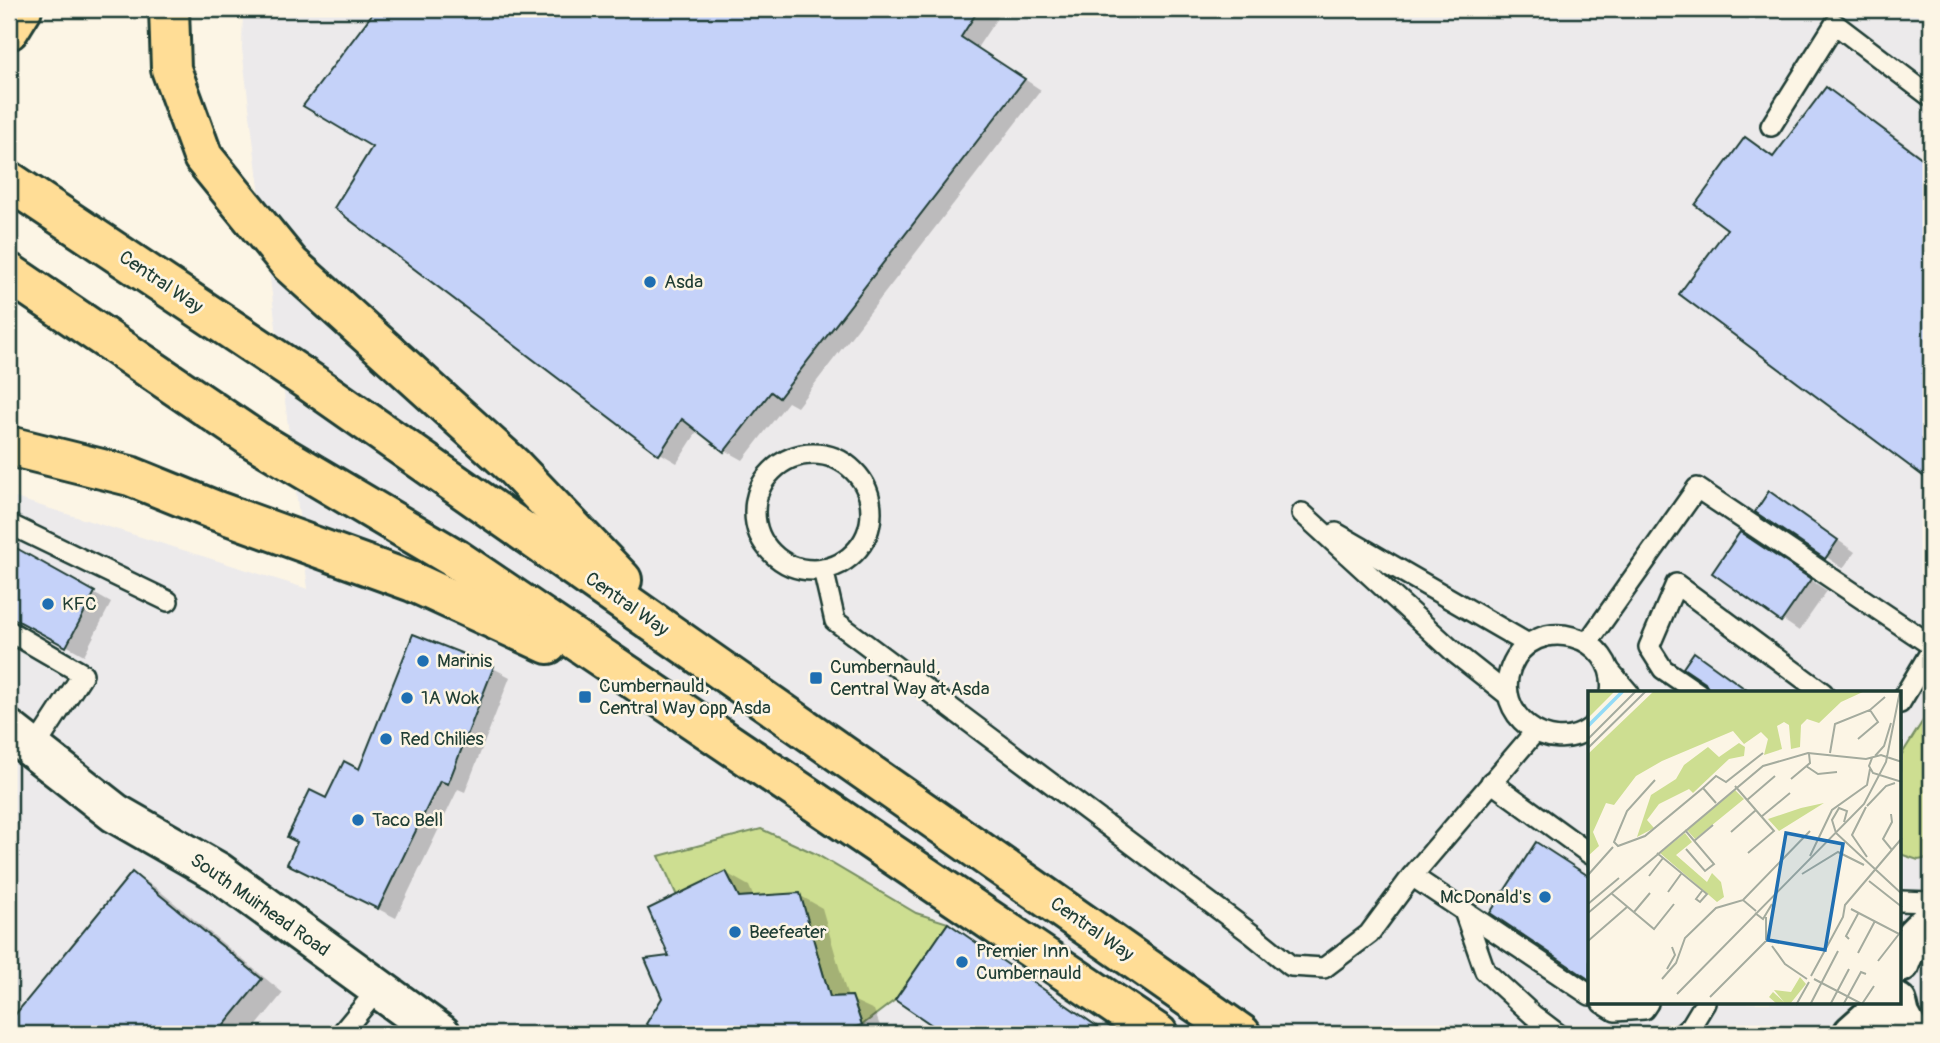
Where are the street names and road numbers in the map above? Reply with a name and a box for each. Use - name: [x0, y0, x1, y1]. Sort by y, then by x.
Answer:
- street label: Central Way: [114, 245, 208, 319]
- street label: Central Way: [581, 567, 673, 641]
- street label: South Muirhead Road: [186, 848, 334, 962]
- street label: Central Way: [1046, 892, 1138, 966]

